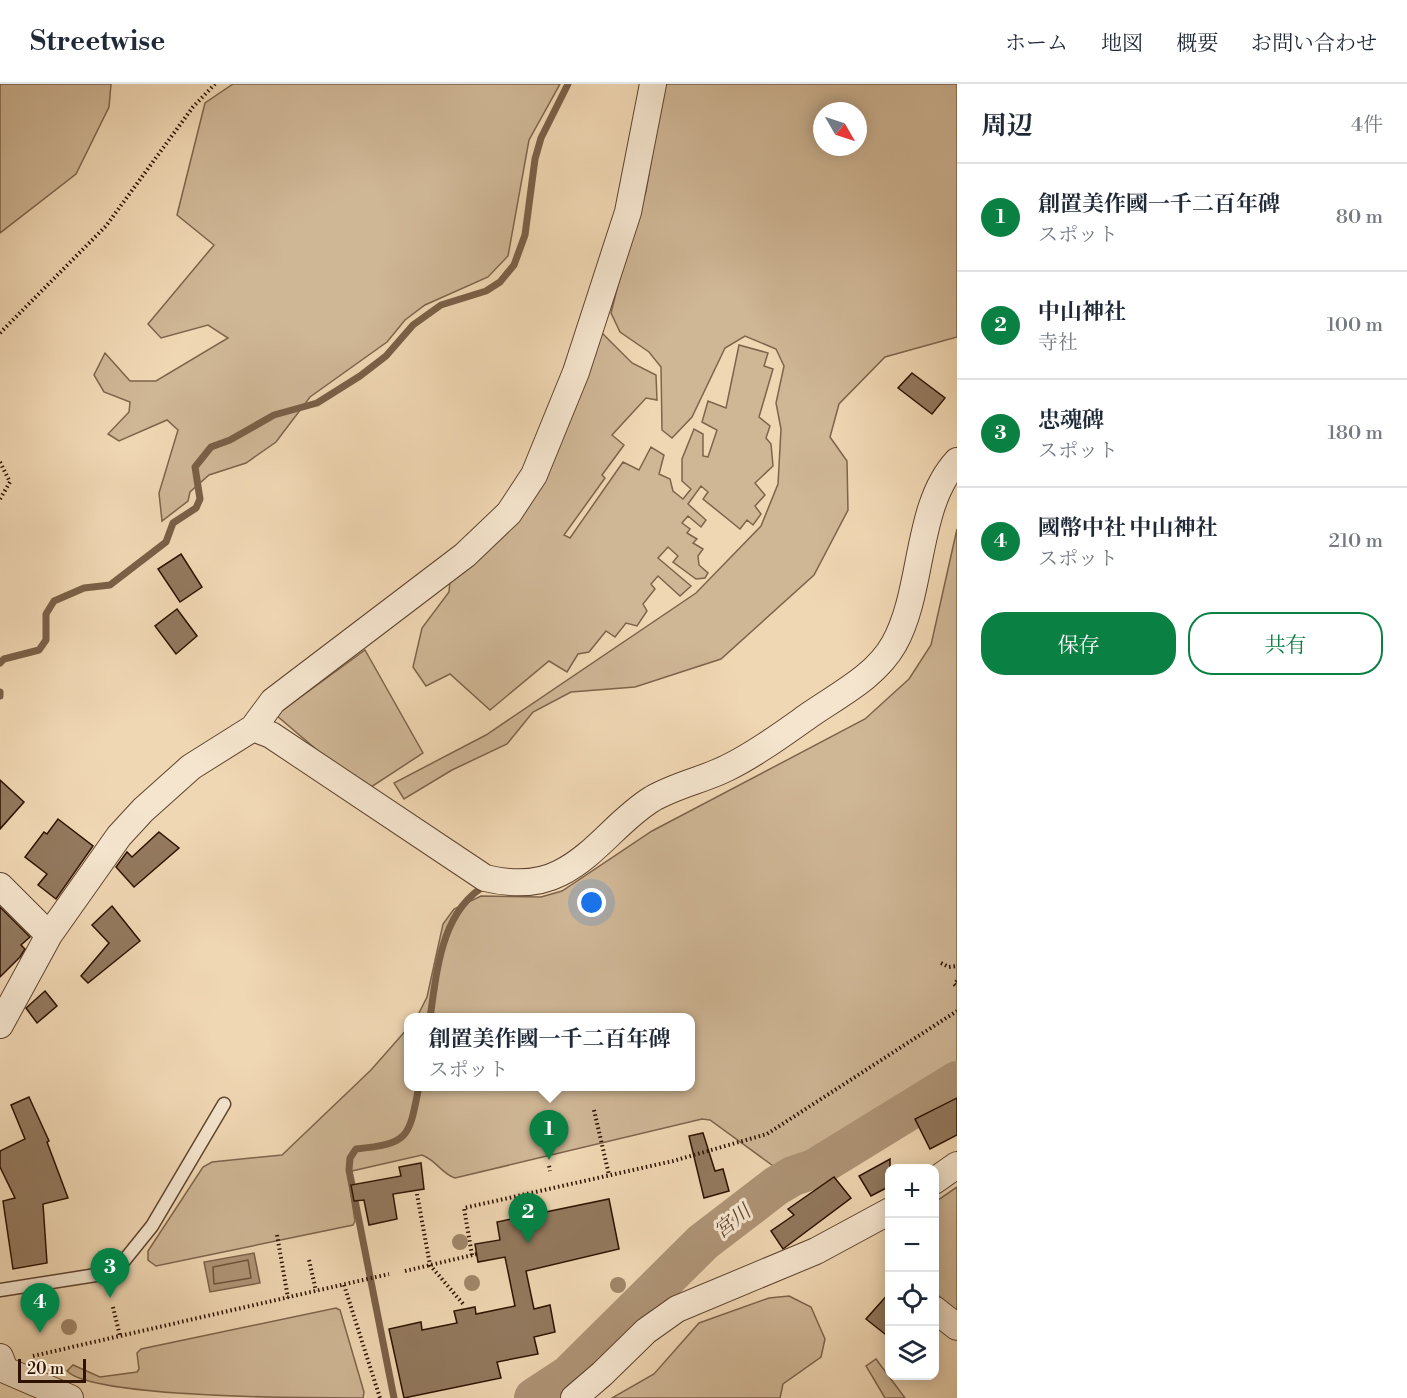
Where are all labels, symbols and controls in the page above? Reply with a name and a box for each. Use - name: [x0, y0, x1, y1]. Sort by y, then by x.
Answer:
- text: Streetwise: [30, 24, 165, 59]
- text: ホーム: [1005, 31, 1068, 57]
- text: 地図: [1101, 31, 1143, 57]
- text: 概要: [1176, 31, 1218, 57]
- text: お問い合わせ: [1251, 31, 1377, 57]
- north arrow: [813, 102, 867, 156]
- text: 周辺: [981, 110, 1033, 142]
- text: 4件: [1351, 113, 1383, 138]
- text: 創置美作國一千二百年碑: [1038, 191, 1280, 218]
- text: 1: [996, 205, 1005, 230]
- text: 80 m: [1336, 205, 1383, 230]
- text: スポット: [1038, 223, 1118, 248]
- text: 中山神社: [1038, 299, 1126, 326]
- text: 2: [994, 313, 1007, 338]
- text: 100 m: [1327, 313, 1383, 338]
- text: 寺社: [1038, 331, 1078, 356]
- text: 忠魂碑: [1038, 407, 1104, 434]
- text: 3: [994, 421, 1007, 446]
- text: 180 m: [1328, 421, 1383, 446]
- text: スポット: [1038, 439, 1118, 464]
- text: 國幣中社 中山神社: [1038, 515, 1218, 542]
- text: 4: [994, 529, 1007, 554]
- text: 210 m: [1328, 529, 1383, 554]
- text: スポット: [1038, 547, 1118, 572]
- button: 保存: [981, 612, 1176, 675]
- button: 共有: [1188, 612, 1383, 675]
- your location: [577, 888, 606, 917]
- popup: [404, 1013, 695, 1091]
- text: 創置美作國一千二百年碑: [428, 1026, 671, 1053]
- text: スポット: [428, 1058, 508, 1083]
- pin: 1: [530, 1110, 568, 1160]
- map controls: [885, 1164, 939, 1380]
- button: +: [885, 1164, 939, 1218]
- pin: 2: [508, 1194, 548, 1243]
- water label: 宮川: [710, 1199, 758, 1244]
- button: −: [885, 1218, 939, 1272]
- pin: 3: [90, 1248, 130, 1298]
- button: locate: [885, 1272, 939, 1326]
- pin: 4: [20, 1284, 60, 1333]
- button: layers: [885, 1326, 939, 1380]
- scale bar: [18, 1356, 86, 1384]
- text: 20 m: [27, 1359, 64, 1379]

